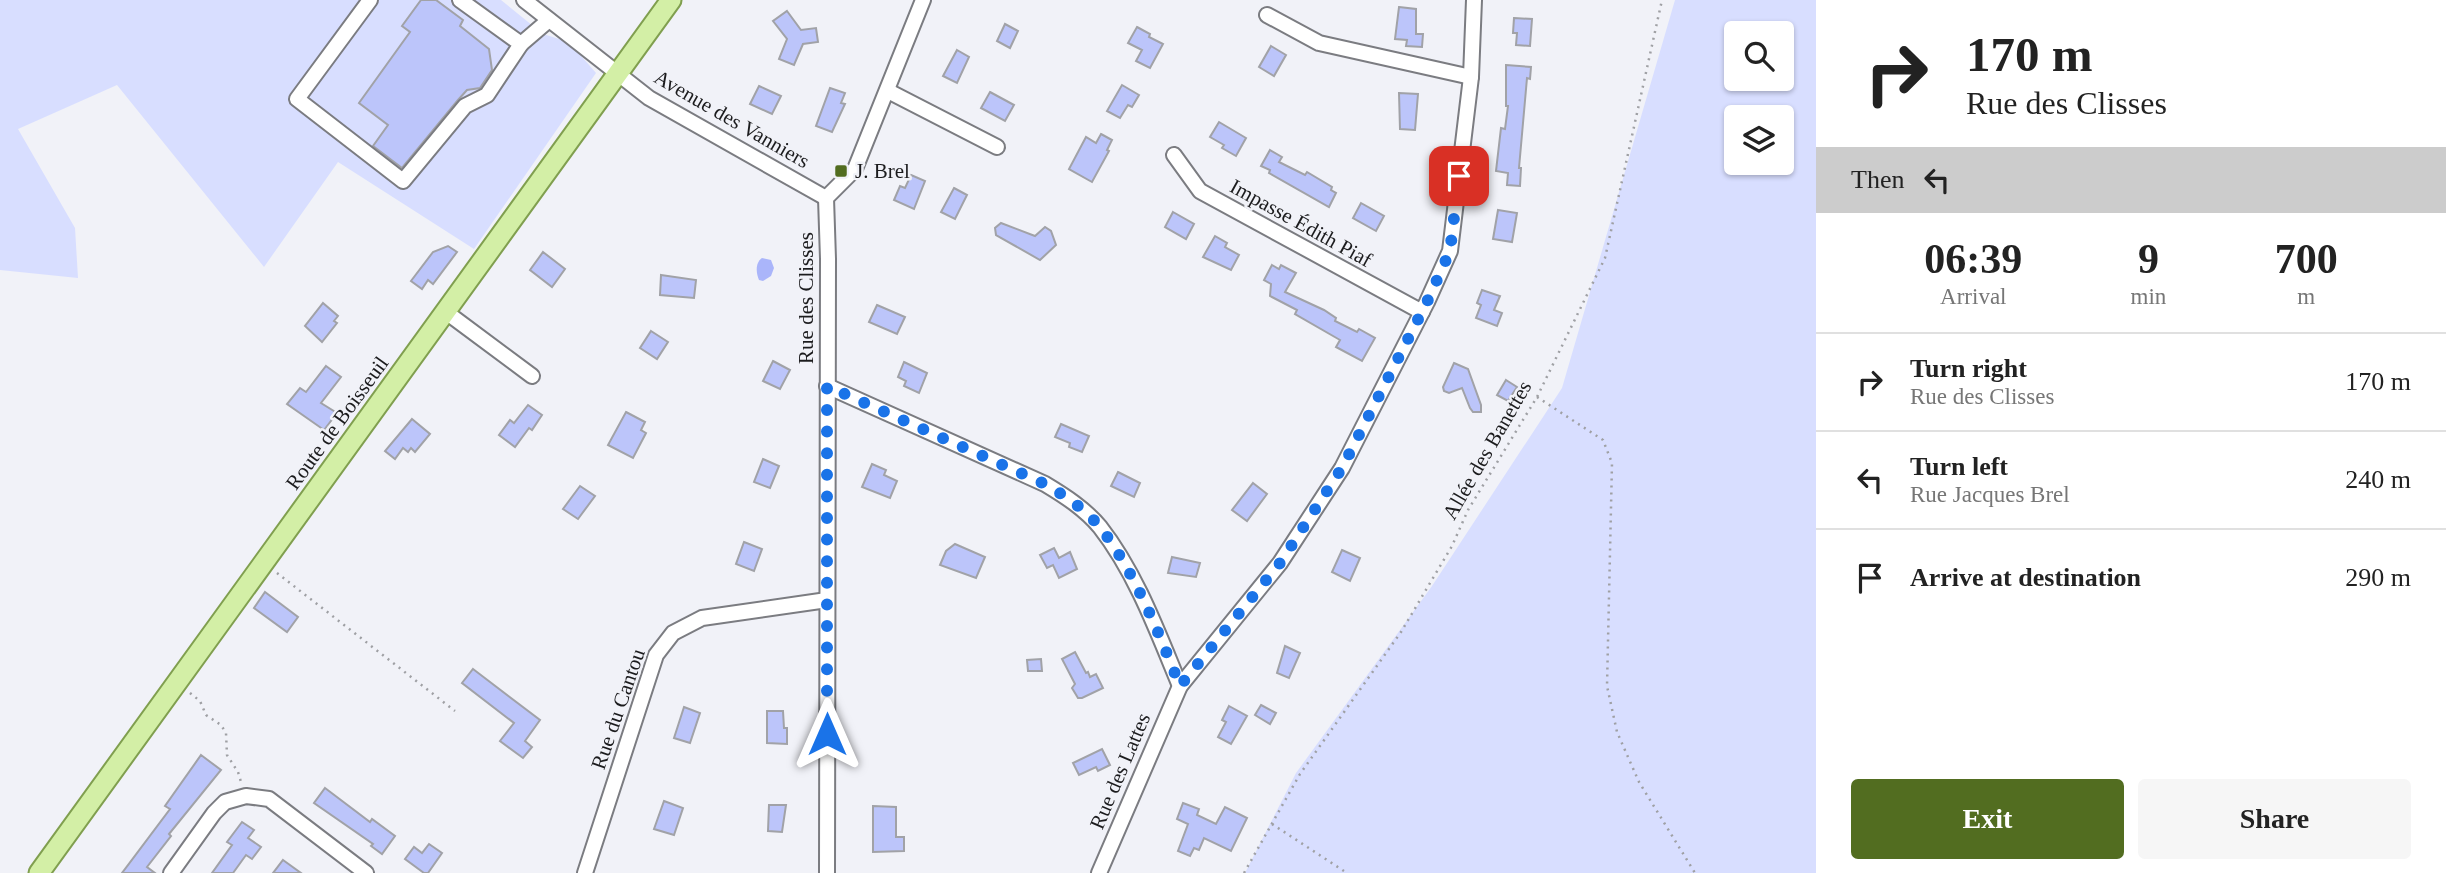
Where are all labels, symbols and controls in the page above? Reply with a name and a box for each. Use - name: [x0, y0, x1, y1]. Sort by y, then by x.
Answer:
- map controls: [1724, 21, 1794, 175]
- button: search: [1724, 21, 1794, 91]
- text: 170 m: [1966, 27, 2093, 82]
- icon: right: [1851, 28, 1942, 119]
- street label: Avenue des Vanniers: [650, 65, 814, 173]
- text: Rue des Clisses: [1966, 85, 2167, 121]
- button: layers: [1724, 105, 1794, 175]
- pin: [1429, 146, 1489, 206]
- icon: arrive: [1440, 157, 1478, 195]
- place label: J. Brel: [855, 159, 910, 183]
- icon: left: [1918, 161, 1956, 199]
- marker: J. Brel: [833, 163, 849, 179]
- text: Then: [1851, 165, 1904, 194]
- street label: Impasse Édith Piaf: [1226, 174, 1376, 272]
- street label: Rue des Clisses: [794, 232, 818, 364]
- text: 06:39: [1924, 236, 2022, 282]
- text: 9: [2138, 236, 2159, 282]
- text: 700: [2275, 236, 2338, 282]
- text: Arrival: [1940, 284, 2007, 309]
- text: min: [2131, 284, 2166, 309]
- text: m: [2297, 284, 2315, 309]
- street label: Route de Boisseuil: [281, 352, 393, 494]
- text: Turn right: [1910, 354, 2027, 383]
- icon: right: [1851, 363, 1889, 401]
- text: 170 m: [2345, 367, 2411, 396]
- street label: Allée des Banettes: [1438, 376, 1536, 524]
- text: Rue des Clisses: [1910, 384, 2054, 409]
- text: Turn left: [1910, 452, 2008, 481]
- icon: left: [1851, 461, 1889, 499]
- text: 240 m: [2345, 465, 2411, 494]
- text: Rue Jacques Brel: [1910, 482, 2070, 507]
- icon: arrive: [1851, 559, 1889, 597]
- text: Arrive at destination: [1910, 563, 2141, 592]
- text: 290 m: [2345, 563, 2411, 592]
- street label: Rue du Cantou: [586, 645, 650, 772]
- position arrow: [790, 697, 864, 771]
- street label: Rue des Lattes: [1085, 709, 1155, 833]
- button: Exit: [1851, 779, 2124, 859]
- button: Share: [2138, 779, 2411, 859]

